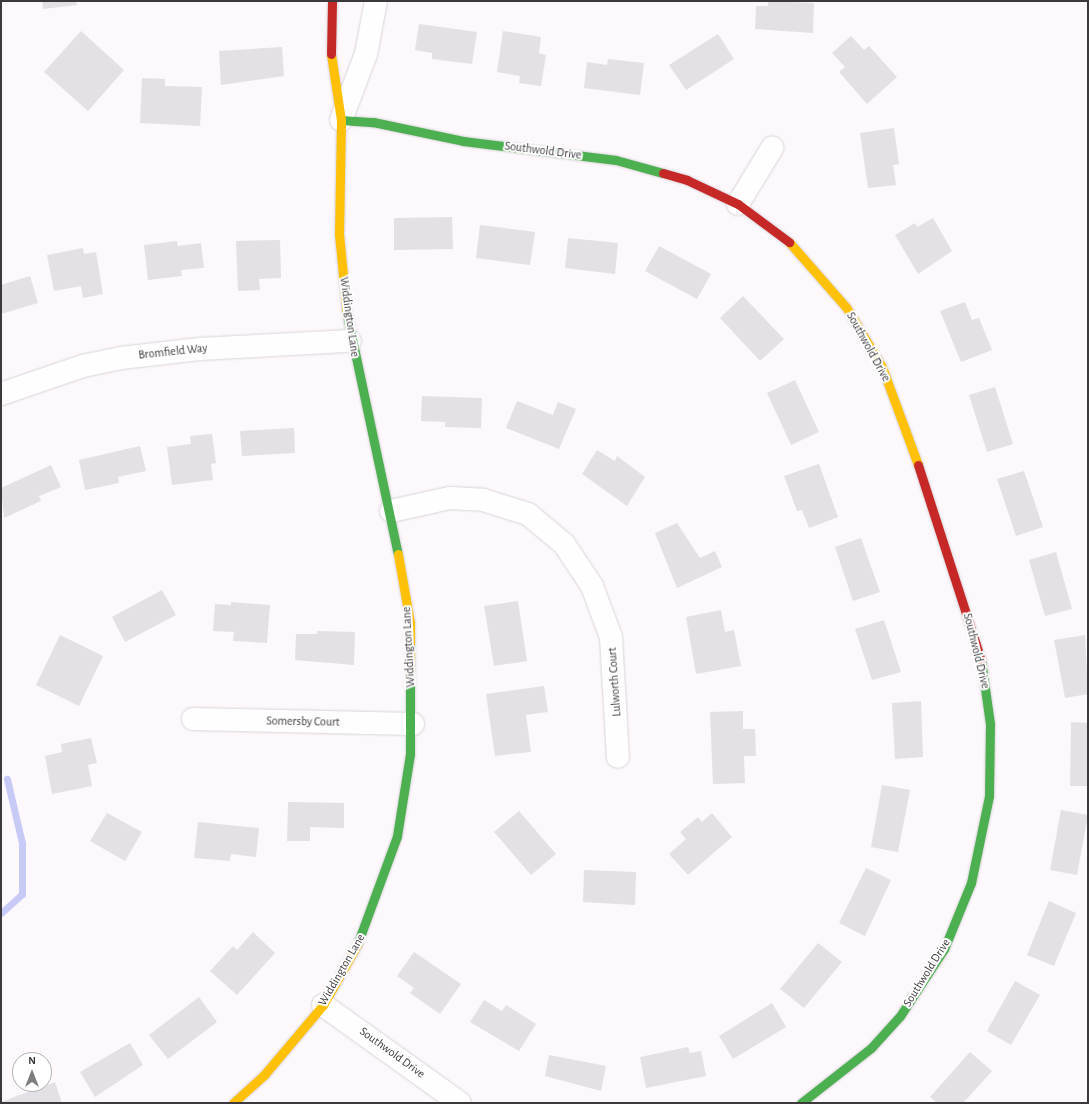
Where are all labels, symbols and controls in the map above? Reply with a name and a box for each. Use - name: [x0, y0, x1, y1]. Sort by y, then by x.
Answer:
- street label: Southwold Drive: [504, 139, 582, 163]
- street label: Widdington Lane: [336, 276, 362, 358]
- street label: Southwold Drive: [843, 310, 893, 384]
- street label: Bromfield Way: [138, 341, 208, 363]
- street label: Widdington Lane: [400, 606, 418, 688]
- street label: Southwold Drive: [960, 612, 992, 690]
- street label: Lulworth Court: [605, 647, 625, 717]
- street label: Somersby Court: [266, 714, 340, 730]
- street label: Widdington Lane: [316, 931, 368, 1009]
- street label: Southwold Drive: [900, 936, 954, 1010]
- street label: Southwold Drive: [357, 1024, 427, 1082]
- north arrow: [12, 1052, 52, 1092]
- text: N: [28, 1055, 36, 1066]

